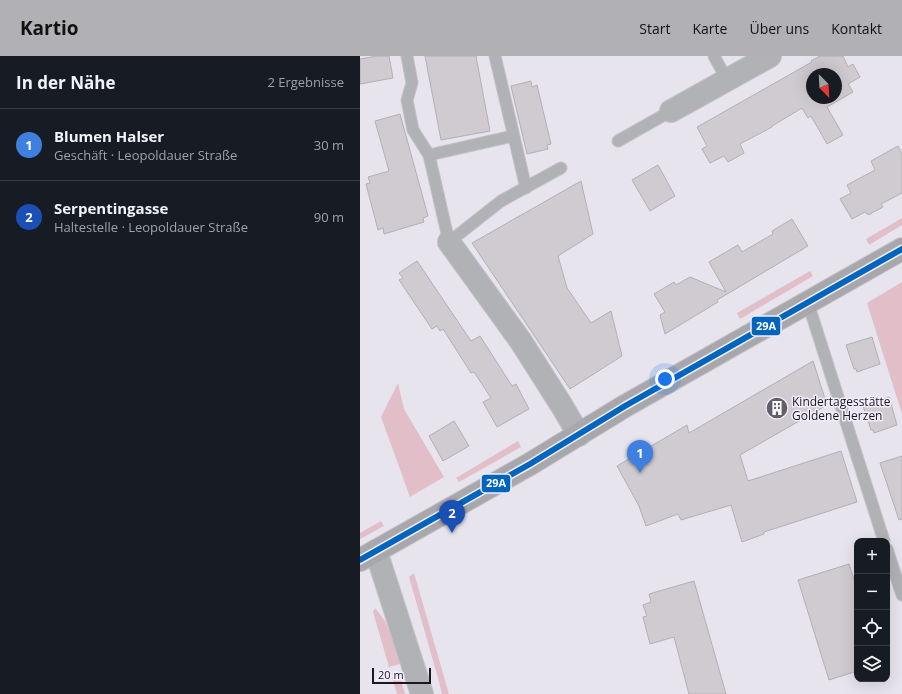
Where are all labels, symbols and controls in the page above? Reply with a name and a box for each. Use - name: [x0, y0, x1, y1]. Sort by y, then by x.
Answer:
- text: Kartio: [20, 15, 79, 41]
- text: Start: [639, 19, 671, 38]
- text: Karte: [693, 19, 727, 38]
- text: Über uns: [749, 19, 809, 38]
- text: Kontakt: [831, 19, 882, 38]
- north arrow: [806, 68, 842, 104]
- text: In der Nähe: [16, 71, 115, 94]
- text: 2 Ergebnisse: [267, 73, 344, 91]
- text: Blumen Halser: [54, 126, 164, 146]
- text: 1: [25, 136, 33, 154]
- text: 30 m: [314, 136, 344, 154]
- text: Geschäft · Leopoldauer Straße: [54, 146, 237, 164]
- text: Serpentingasse: [54, 198, 168, 218]
- text: 2: [25, 208, 33, 226]
- text: 90 m: [314, 208, 344, 226]
- text: Haltestelle · Leopoldauer Straße: [54, 218, 248, 236]
- line badge: 29A: [751, 316, 781, 336]
- text: 29A: [756, 318, 776, 333]
- your location: [655, 369, 675, 389]
- place label: Kindertagesstätte Goldene Herzen: [792, 393, 891, 424]
- building icon: Kindertagesstätte Goldene Herzen: [764, 395, 790, 421]
- pin: 1: [627, 440, 653, 473]
- line badge: 29A: [481, 474, 511, 493]
- text: 29A: [486, 475, 506, 490]
- pin: 2: [439, 500, 465, 533]
- map controls: [854, 538, 890, 682]
- button: +: [854, 538, 890, 574]
- button: −: [854, 574, 890, 610]
- button: locate: [854, 610, 890, 646]
- button: layers: [854, 646, 890, 682]
- scale bar: [372, 666, 431, 685]
- text: 20 m: [378, 667, 404, 682]

